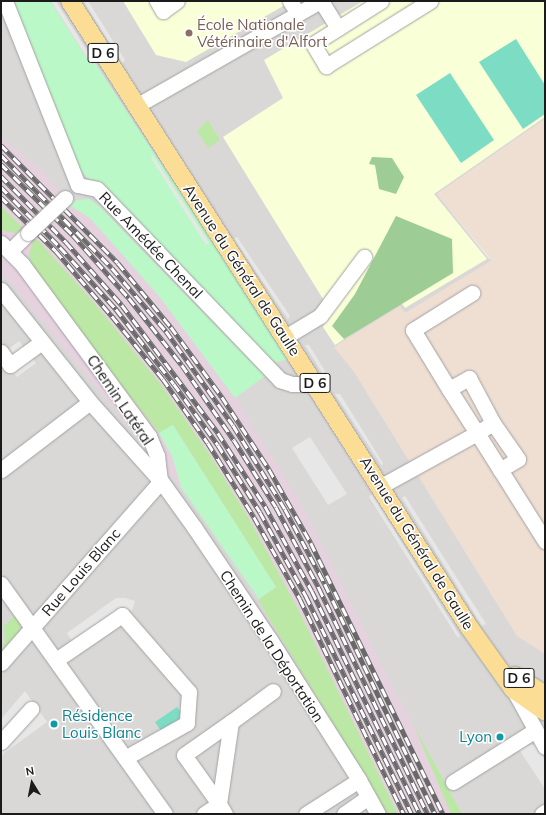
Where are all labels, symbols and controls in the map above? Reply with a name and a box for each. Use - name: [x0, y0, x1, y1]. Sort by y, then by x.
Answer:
- place label: École Nationale Vétérinaire d'Alfort: [197, 15, 327, 50]
- marker: École Nationale Vétérinaire d'Alfort: [184, 28, 194, 38]
- road number: D 6: [87, 41, 119, 65]
- street label: Avenue du Général de Gaulle: [180, 181, 304, 359]
- street label: Rue Amédée Chenal: [95, 188, 207, 302]
- street label: Chemin Latéral: [83, 351, 157, 449]
- road number: D 6: [299, 371, 331, 395]
- street label: Avenue du Général de Gaulle: [356, 453, 478, 633]
- street label: Rue Louis Blanc: [38, 524, 124, 620]
- street label: Chemin de la Déportation: [216, 567, 328, 725]
- road number: D 6: [503, 666, 535, 690]
- place label: Résidence Louis Blanc: [62, 706, 141, 741]
- marker: Résidence Louis Blanc: [49, 719, 59, 729]
- place label: Lyon: [459, 728, 492, 746]
- marker: Lyon: [495, 732, 505, 742]
- north arrow: [12, 763, 52, 803]
- text: N: [25, 764, 35, 779]

